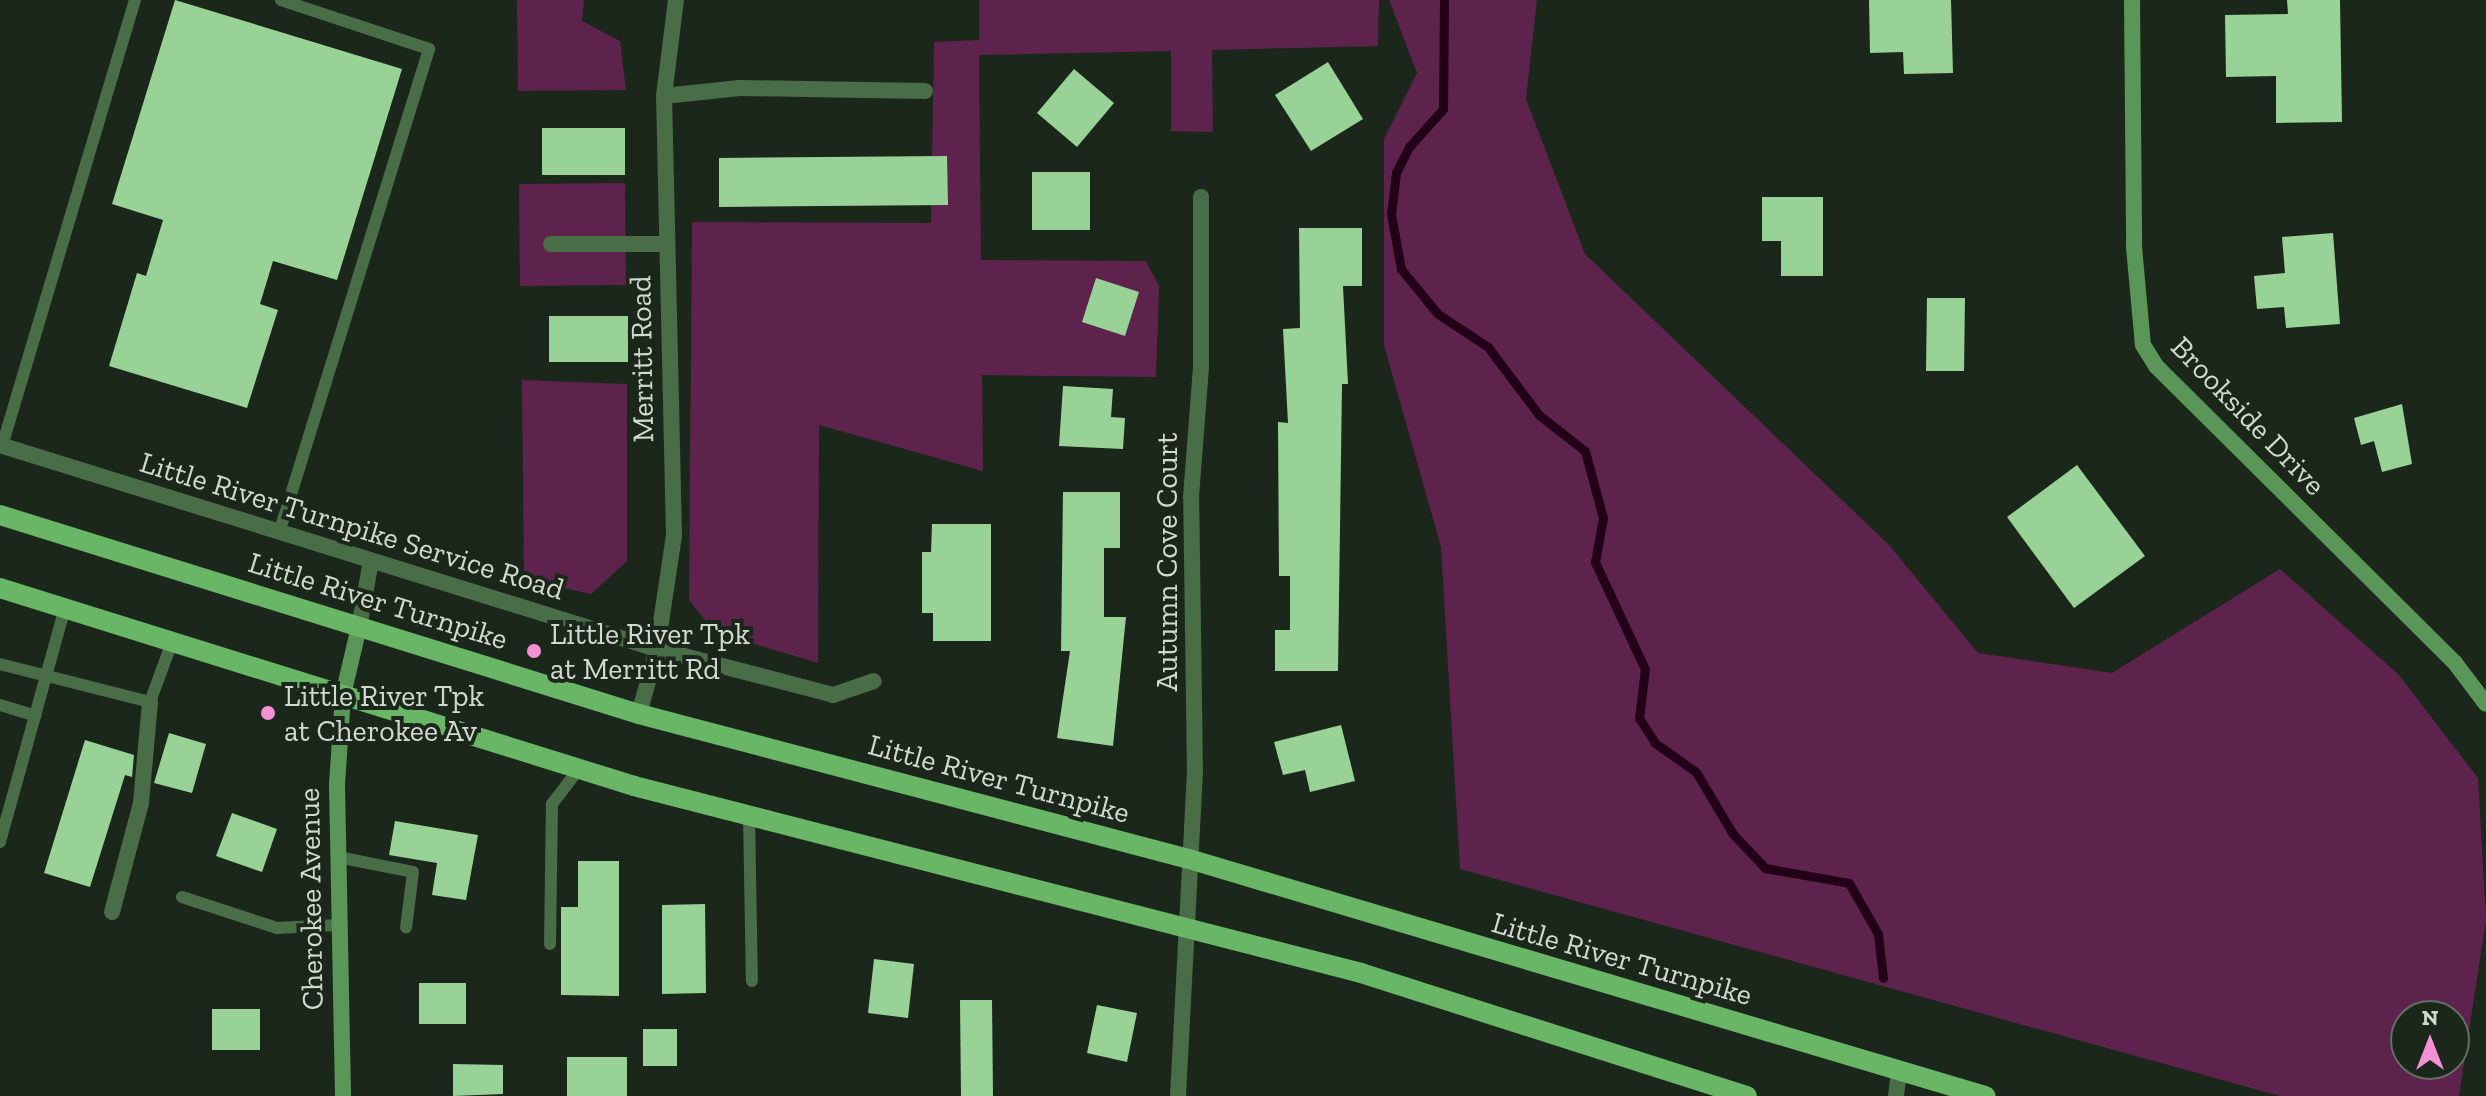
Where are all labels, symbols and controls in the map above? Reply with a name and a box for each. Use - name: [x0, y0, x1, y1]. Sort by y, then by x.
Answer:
- street label: Merritt Road: [623, 275, 661, 443]
- street label: Brookside Drive: [2163, 329, 2333, 503]
- street label: Autumn Cove Court: [1149, 433, 1185, 691]
- street label: Little River Turnpike Service Road: [135, 444, 569, 608]
- street label: Little River Turnpike: [244, 544, 512, 658]
- place label: Little River Tpk at Merritt Rd: [550, 616, 751, 686]
- marker: Little River Tpk at Merritt Rd: [525, 642, 543, 660]
- place label: Little River Tpk at Cherokee Av: [284, 678, 485, 748]
- marker: Little River Tpk at Cherokee Av: [259, 704, 277, 722]
- street label: Little River Turnpike: [864, 727, 1134, 831]
- street label: Cherokee Avenue: [291, 787, 331, 1011]
- street label: Little River Turnpike: [1487, 904, 1757, 1014]
- north arrow: [2390, 1000, 2470, 1080]
- text: N: [2422, 1004, 2438, 1031]

